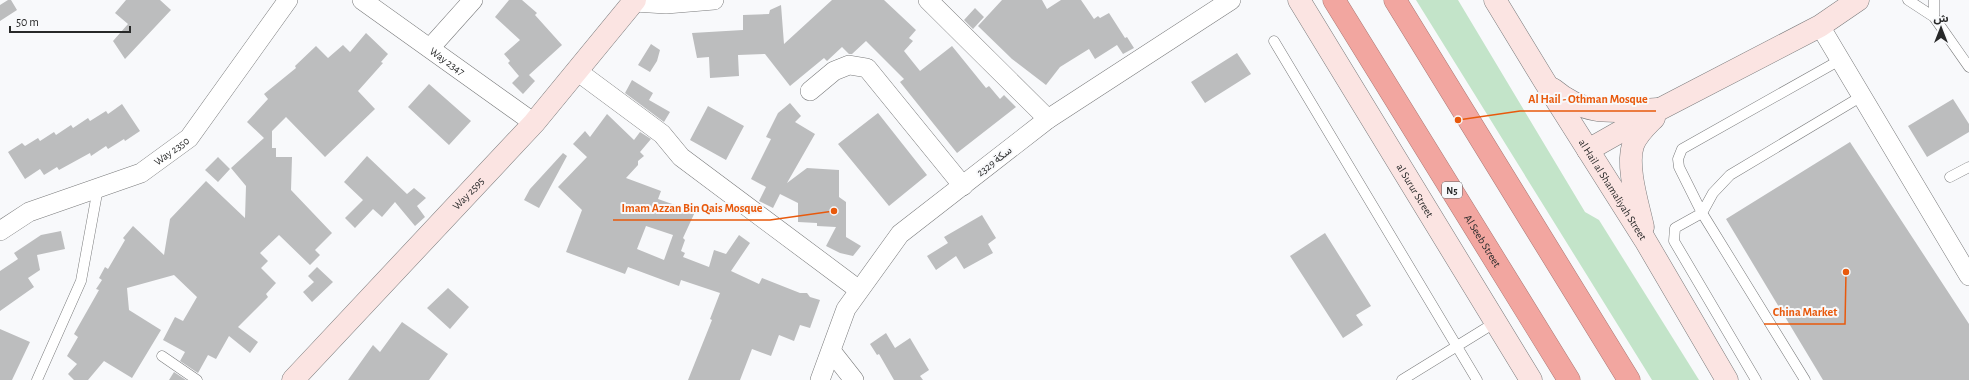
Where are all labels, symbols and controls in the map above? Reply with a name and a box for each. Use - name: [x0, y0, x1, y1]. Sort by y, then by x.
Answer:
- scale bar: [10, 8, 130, 34]
- north arrow: [1921, 8, 1961, 48]
- text: ش: [1933, 13, 1949, 25]
- text: 50 m: [16, 16, 39, 28]
- street label: Way 2347: [428, 45, 467, 78]
- callout: Al Hail - Othman Mosque: [1520, 87, 1656, 111]
- text: Al Hail - Othman Mosque: [1528, 93, 1648, 105]
- street label: Way 2350: [152, 135, 192, 168]
- street label: al Hail al Shamaliyah Street: [1577, 137, 1649, 242]
- street label: سكة 2329: [975, 144, 1014, 178]
- street label: al Surur Street: [1394, 162, 1436, 220]
- street label: Way 2595: [451, 175, 486, 212]
- road number: N5: [1442, 182, 1462, 198]
- callout: Imam Azzan Bin Qais Mosque: [613, 196, 770, 220]
- text: Imam Azzan Bin Qais Mosque: [622, 202, 763, 215]
- street label: Al Seeb Street: [1462, 213, 1503, 270]
- callout: China Market: [1764, 300, 1845, 324]
- text: China Market: [1773, 306, 1837, 318]

